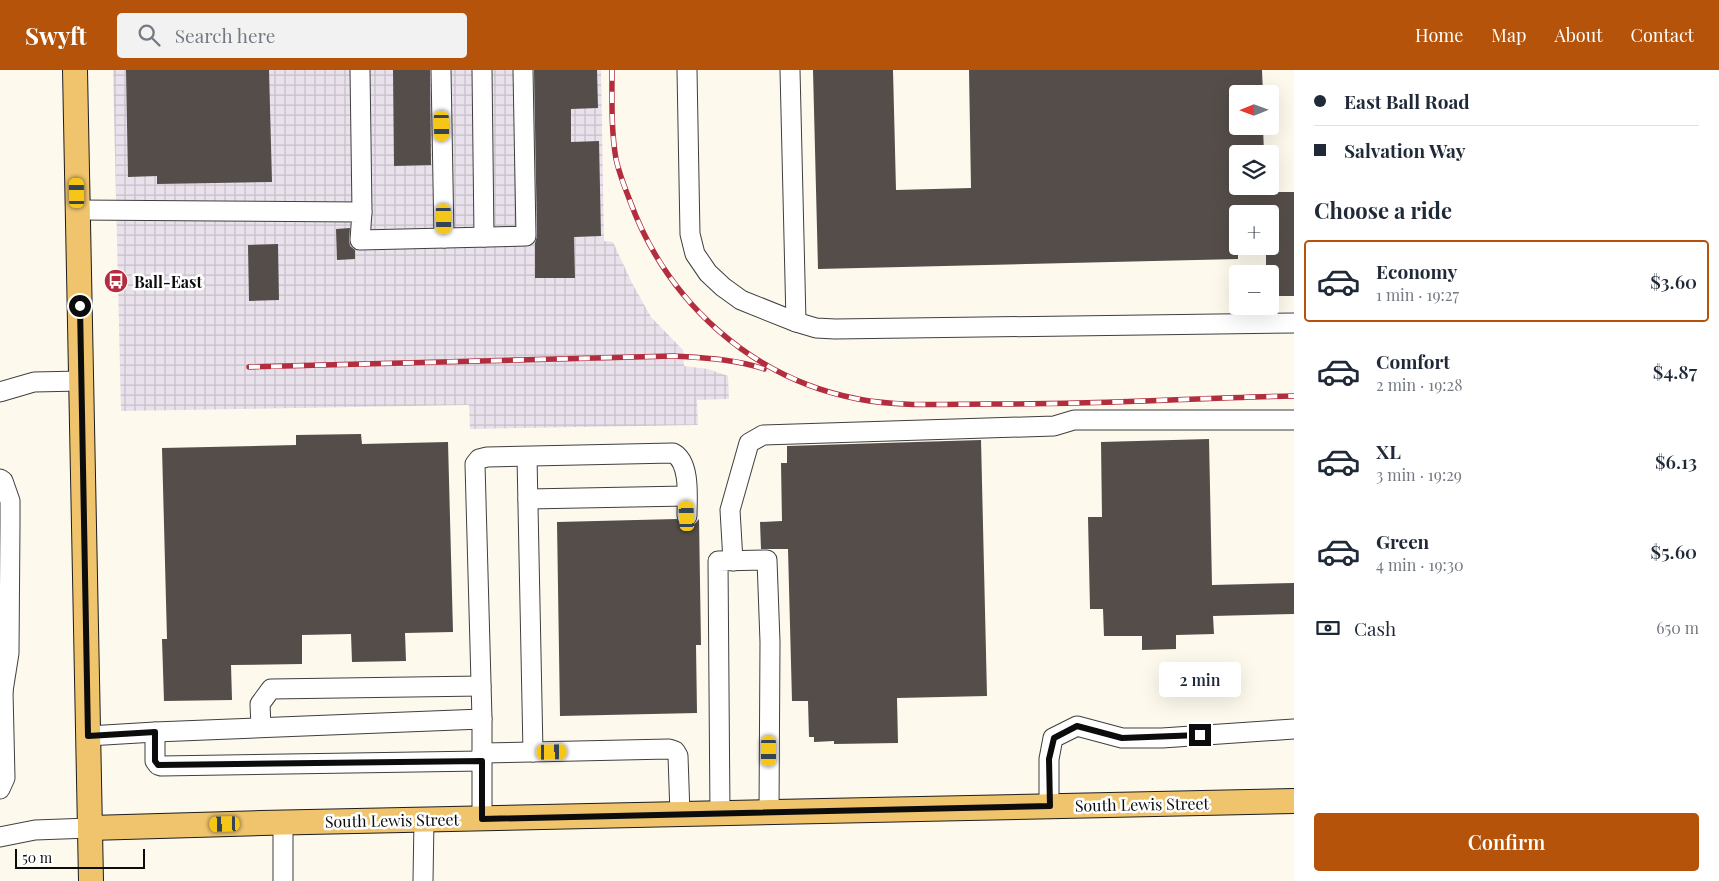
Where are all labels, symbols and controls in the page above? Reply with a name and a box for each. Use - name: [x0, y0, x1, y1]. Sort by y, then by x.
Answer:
- search box: [117, 13, 467, 58]
- text: Swyft: [25, 19, 87, 51]
- icon: search: [135, 21, 163, 49]
- text: Search here: [175, 22, 275, 48]
- text: Home: [1415, 23, 1463, 47]
- text: Map: [1491, 23, 1526, 47]
- text: About: [1554, 23, 1603, 47]
- text: Contact: [1631, 23, 1694, 47]
- north arrow: [1229, 85, 1279, 135]
- map controls: [1229, 85, 1279, 315]
- text: East Ball Road: [1344, 88, 1470, 114]
- car: [434, 111, 449, 141]
- text: Salvation Way: [1344, 137, 1466, 163]
- button: layers: [1229, 145, 1279, 195]
- car: [69, 178, 84, 208]
- text: Choose a ride: [1314, 195, 1452, 225]
- car: [436, 204, 451, 234]
- button: +: [1229, 205, 1279, 255]
- text: Economy: [1376, 258, 1457, 284]
- icon: car: [1316, 259, 1361, 304]
- button: −: [1229, 265, 1279, 315]
- bus stop icon: Ball-East: [103, 268, 129, 294]
- text: $3.60: [1650, 268, 1697, 294]
- place label: Ball-East: [134, 271, 202, 292]
- text: 1 min · 19:27: [1376, 284, 1459, 305]
- route start: [69, 295, 91, 317]
- text: Comfort: [1376, 348, 1450, 374]
- icon: car: [1316, 349, 1361, 394]
- text: $4.87: [1653, 358, 1697, 384]
- text: 2 min · 19:28: [1376, 374, 1463, 395]
- text: XL: [1376, 438, 1401, 464]
- icon: car: [1316, 439, 1361, 484]
- text: $6.13: [1655, 448, 1697, 474]
- text: 3 min · 19:29: [1376, 464, 1462, 485]
- car: [678, 501, 695, 531]
- text: Green: [1376, 528, 1429, 554]
- icon: car: [1316, 529, 1361, 574]
- text: $5.60: [1651, 538, 1697, 564]
- text: 4 min · 19:30: [1376, 554, 1464, 575]
- icon: cash: [1314, 614, 1342, 642]
- text: Cash: [1354, 615, 1396, 641]
- text: 650 m: [1656, 617, 1699, 638]
- callout: 2 min: [1159, 662, 1241, 698]
- text: 2 min: [1180, 669, 1220, 690]
- route end: [1189, 724, 1211, 746]
- car: [761, 736, 776, 766]
- car: [536, 744, 567, 760]
- street label: South Lewis Street: [1075, 792, 1210, 816]
- street label: South Lewis Street: [325, 808, 460, 832]
- button: Confirm: [1314, 813, 1699, 871]
- car: [209, 816, 240, 832]
- scale bar: [15, 846, 145, 869]
- text: 50 m: [22, 848, 52, 867]

